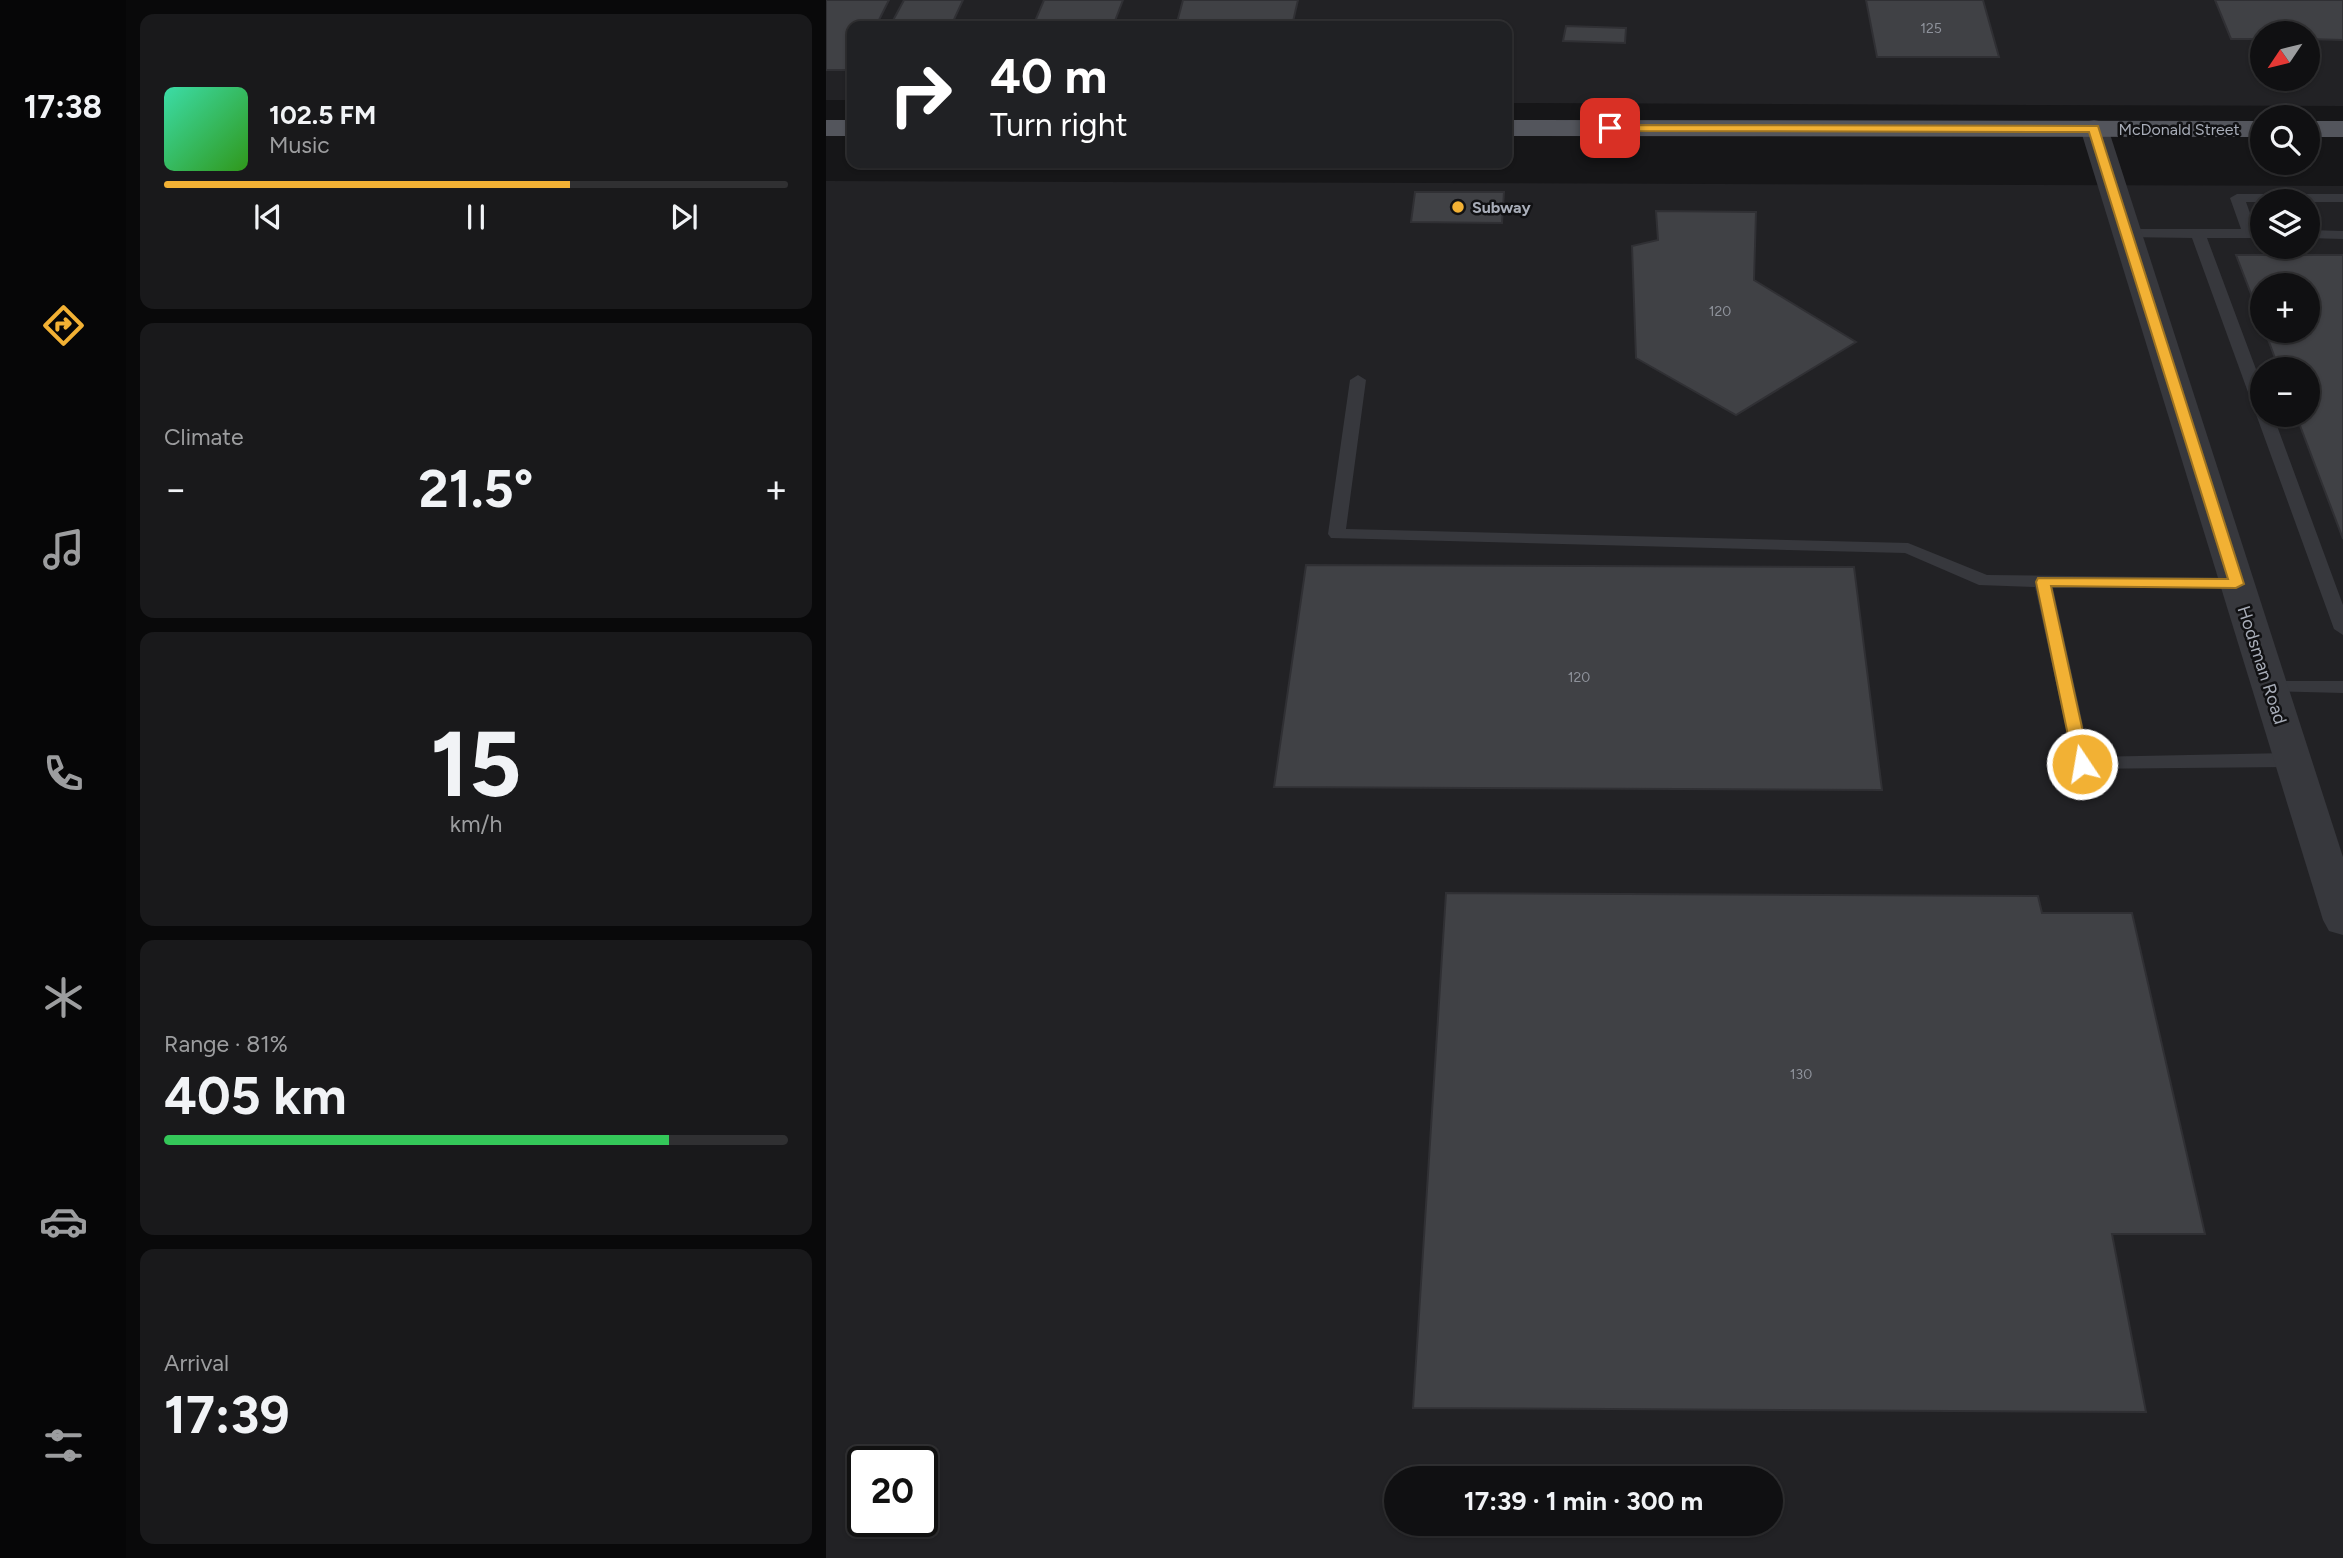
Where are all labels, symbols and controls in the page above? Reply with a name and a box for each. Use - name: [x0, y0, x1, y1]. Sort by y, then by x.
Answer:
- house number: 125: [1920, 20, 1942, 37]
- north arrow: [2250, 21, 2320, 91]
- map controls: [2250, 21, 2320, 427]
- text: 40 m: [990, 46, 1107, 105]
- icon: right: [875, 49, 966, 140]
- text: 17:38: [24, 88, 102, 126]
- pin: [1580, 98, 1640, 158]
- text: 102.5 FM: [269, 99, 376, 131]
- button: search: [2250, 105, 2320, 175]
- text: Turn right: [990, 106, 1128, 144]
- icon: arrive: [1591, 109, 1629, 147]
- street label: McDonald Street: [2118, 120, 2240, 139]
- text: Music: [269, 131, 330, 159]
- button: layers: [2250, 189, 2320, 259]
- icon: previous: [249, 198, 287, 236]
- icon: pause: [457, 198, 495, 236]
- icon: next: [665, 198, 703, 236]
- place label: Subway: [1472, 198, 1531, 217]
- marker: Subway: [1450, 199, 1466, 215]
- button: +: [2250, 273, 2320, 343]
- icon: directions: [39, 301, 88, 350]
- house number: 120: [1709, 303, 1731, 320]
- button: −: [2250, 357, 2320, 427]
- text: Climate: [164, 423, 243, 451]
- text: 21.5°: [419, 458, 533, 520]
- text: −: [164, 466, 188, 512]
- text: +: [764, 466, 788, 512]
- icon: music: [39, 525, 88, 574]
- street label: Hodsman Road: [2232, 603, 2292, 727]
- house number: 120: [1568, 669, 1590, 686]
- text: 15: [430, 710, 522, 819]
- position arrow: [2045, 727, 2119, 801]
- icon: phone: [39, 749, 88, 798]
- text: km/h: [450, 810, 502, 838]
- icon: climate: [39, 973, 88, 1022]
- text: Range · 81%: [164, 1030, 288, 1058]
- text: 405 km: [164, 1065, 347, 1127]
- house number: 130: [1790, 1066, 1812, 1083]
- icon: car: [39, 1197, 88, 1246]
- text: Arrival: [164, 1349, 229, 1377]
- text: 17:39: [164, 1384, 290, 1446]
- icon: filters: [39, 1421, 88, 1470]
- speed limit sign: 20: [847, 1446, 938, 1537]
- text: 17:39 · 1 min · 300 m: [1464, 1485, 1703, 1517]

